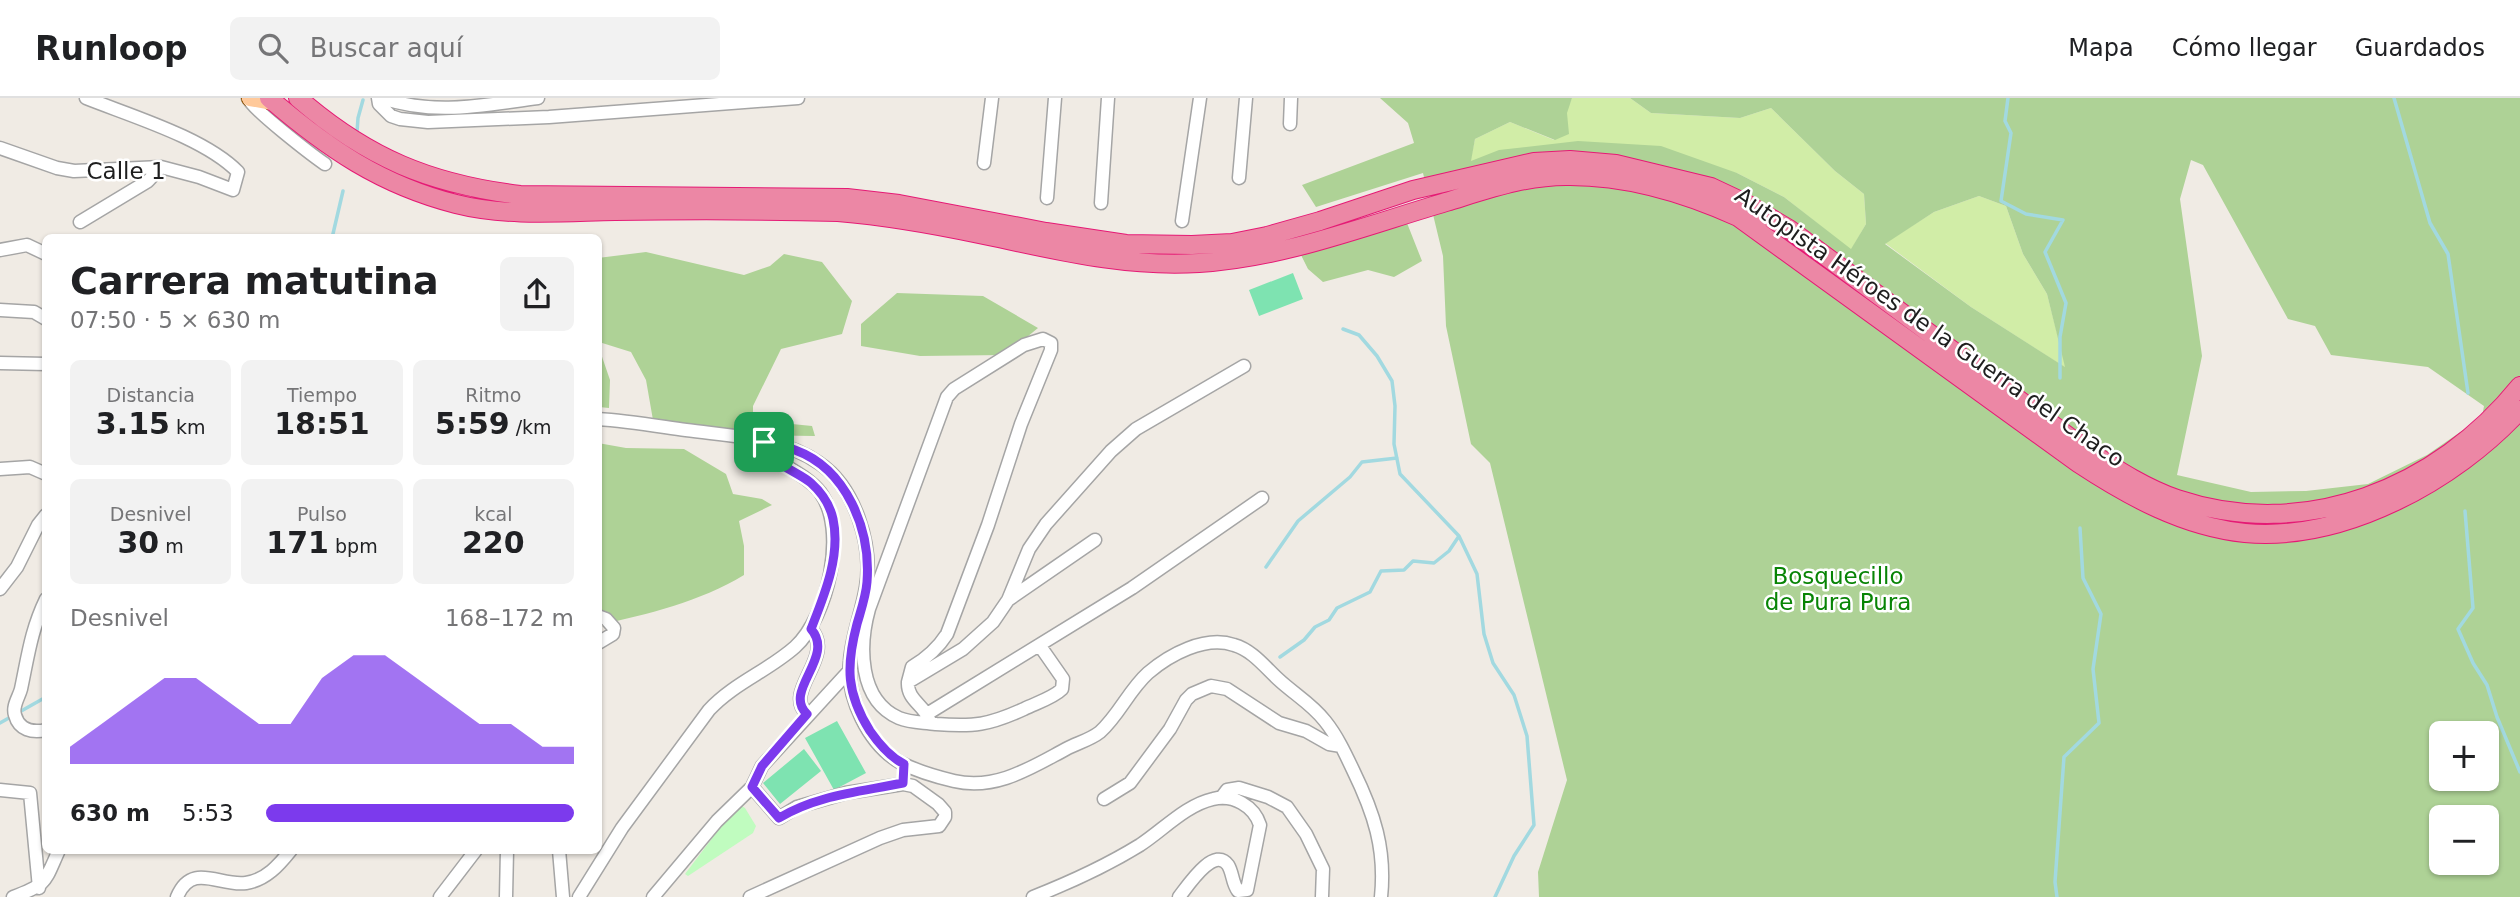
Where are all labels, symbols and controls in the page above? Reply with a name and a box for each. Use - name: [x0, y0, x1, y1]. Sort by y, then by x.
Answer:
- search box: [230, 17, 720, 80]
- text: Runloop: [35, 29, 188, 68]
- icon: search: [254, 29, 292, 67]
- text: Buscar aquí: [310, 33, 463, 63]
- text: Mapa: [2068, 34, 2134, 62]
- text: Cómo llegar: [2172, 34, 2317, 62]
- text: Guardados: [2355, 34, 2485, 62]
- street label: Calle 1: [86, 158, 166, 184]
- street label: Autopista Héroes de la Guerra del Chaco: [1730, 182, 2130, 472]
- button: share: [500, 257, 574, 331]
- text: Carrera matutina: [70, 259, 439, 303]
- text: 07:50 · 5 × 630 m: [70, 307, 280, 333]
- text: Distancia: [107, 384, 195, 406]
- text: Tiempo: [287, 384, 357, 406]
- text: Ritmo: [465, 384, 521, 406]
- text: 3.15: [96, 406, 170, 441]
- text: 18:51: [274, 406, 370, 441]
- text: 5:59: [435, 406, 510, 441]
- pin: [734, 412, 794, 472]
- text: km: [170, 416, 205, 438]
- text: /km: [510, 416, 552, 438]
- icon: arrive: [745, 423, 783, 461]
- text: Desnivel: [110, 503, 192, 525]
- text: Pulso: [297, 503, 347, 525]
- text: kcal: [474, 503, 513, 525]
- text: 30: [118, 525, 159, 560]
- text: 171: [266, 525, 329, 560]
- text: 220: [462, 525, 525, 560]
- text: m: [159, 535, 184, 557]
- text: bpm: [329, 535, 378, 557]
- park label: Bosquecillo de Pura Pura: [1765, 563, 1911, 615]
- text: Desnivel: [70, 605, 169, 631]
- text: 168–172 m: [445, 605, 574, 631]
- map controls: [2429, 721, 2499, 875]
- button: +: [2429, 721, 2499, 791]
- text: 630 m: [70, 800, 150, 826]
- text: 5:53: [182, 800, 234, 826]
- button: −: [2429, 805, 2499, 875]

